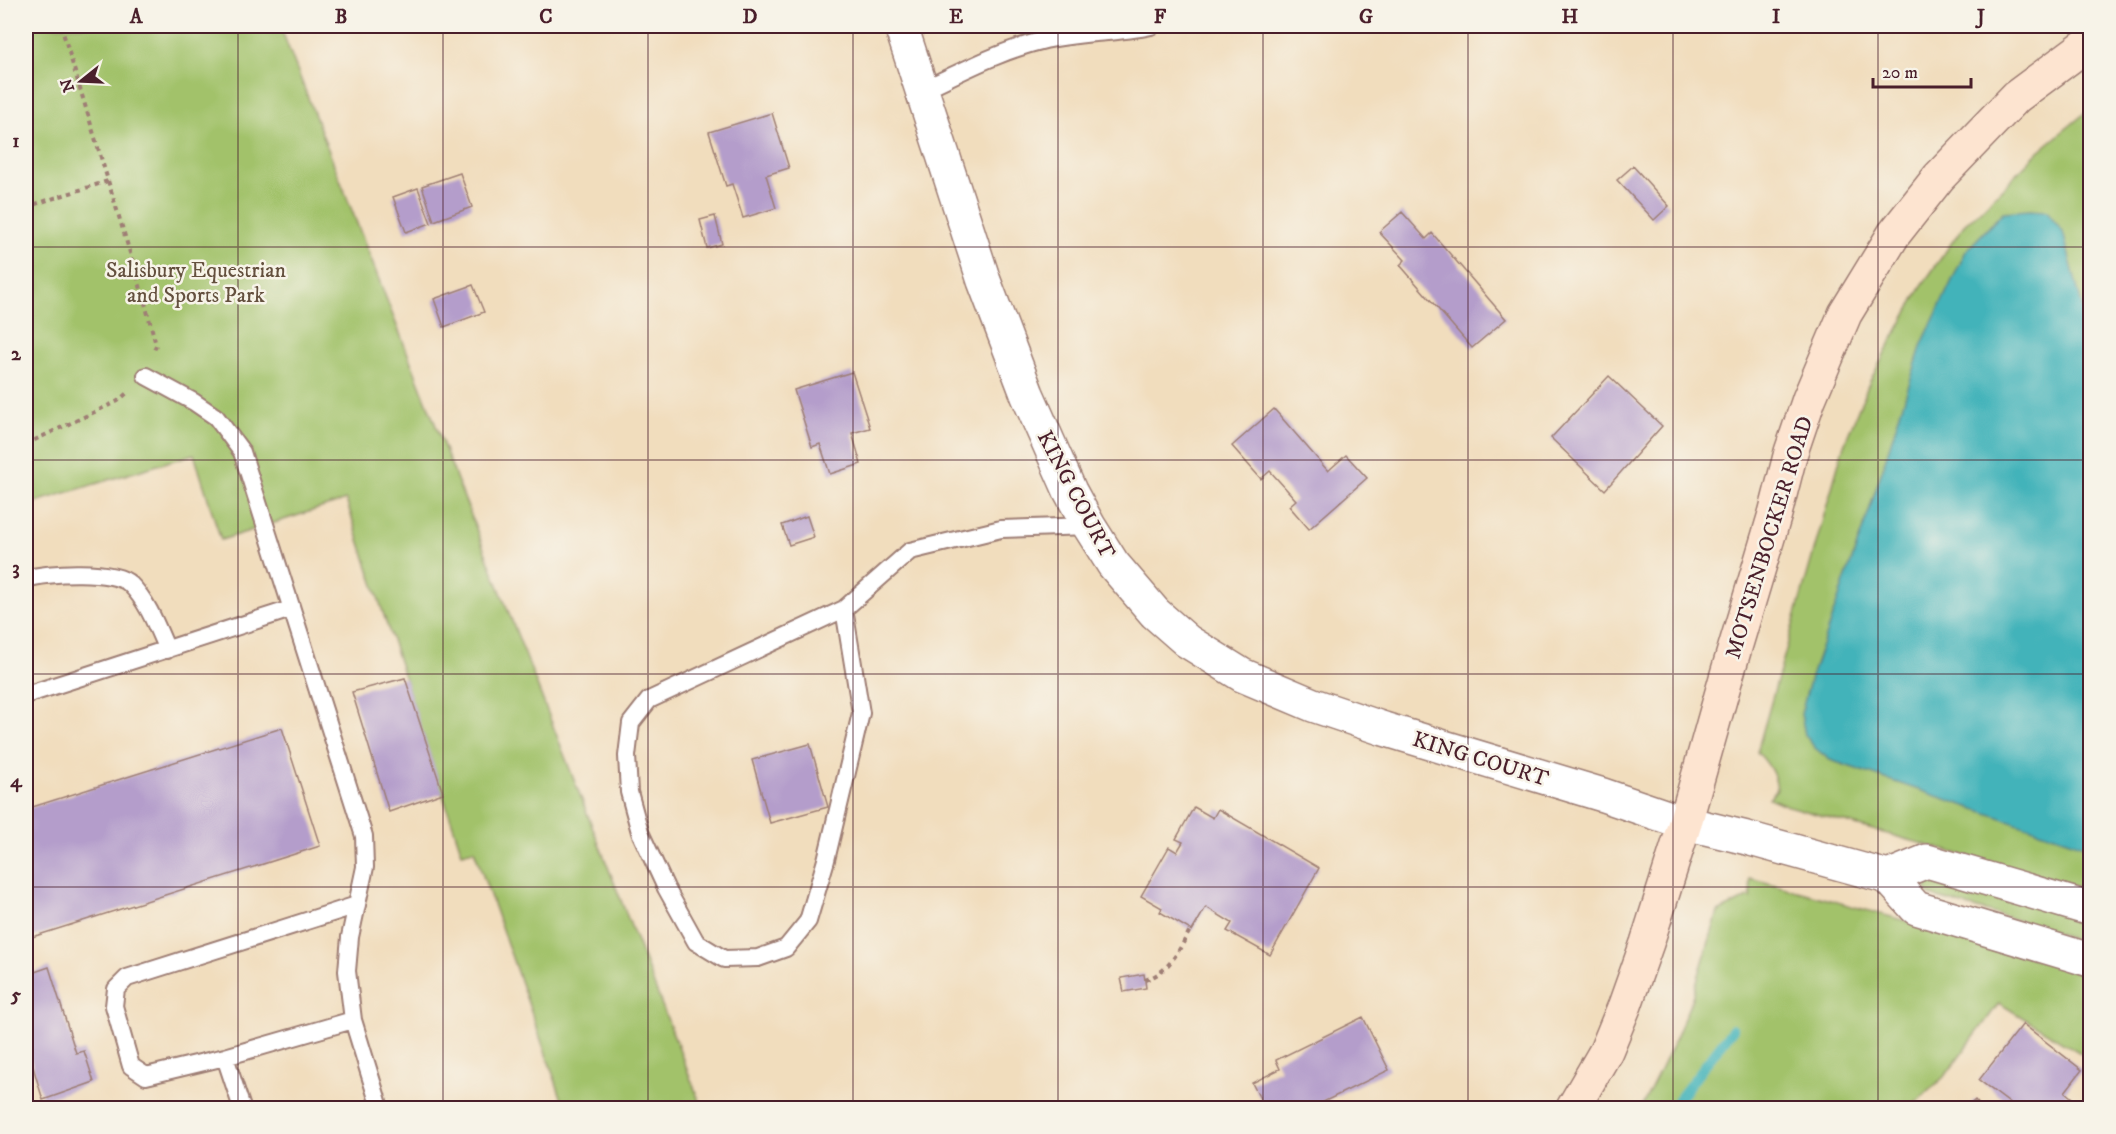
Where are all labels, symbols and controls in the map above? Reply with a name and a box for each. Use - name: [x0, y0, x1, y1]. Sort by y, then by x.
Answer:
- text: A: [129, 5, 144, 30]
- text: B: [335, 5, 347, 30]
- text: C: [539, 5, 553, 30]
- text: D: [743, 5, 758, 30]
- text: E: [949, 5, 963, 30]
- text: F: [1154, 5, 1167, 30]
- text: G: [1359, 5, 1373, 30]
- text: H: [1562, 5, 1579, 30]
- text: I: [1772, 5, 1780, 30]
- text: J: [1975, 5, 1985, 30]
- north arrow: [51, 51, 111, 111]
- scale bar: [1873, 51, 1970, 89]
- text: 20 m: [1882, 62, 1918, 84]
- text: N: [56, 76, 79, 95]
- text: 1: [12, 129, 20, 154]
- park label: Salisbury Equestrian and Sports Park: [106, 257, 287, 309]
- text: 2: [11, 342, 22, 367]
- street label: MOTSENBOCKER ROAD: [1720, 413, 1819, 662]
- street label: KING COURT: [1031, 426, 1121, 564]
- text: 3: [12, 556, 20, 581]
- street label: KING COURT: [1409, 726, 1552, 793]
- text: 4: [10, 769, 23, 794]
- text: 5: [10, 983, 21, 1008]

